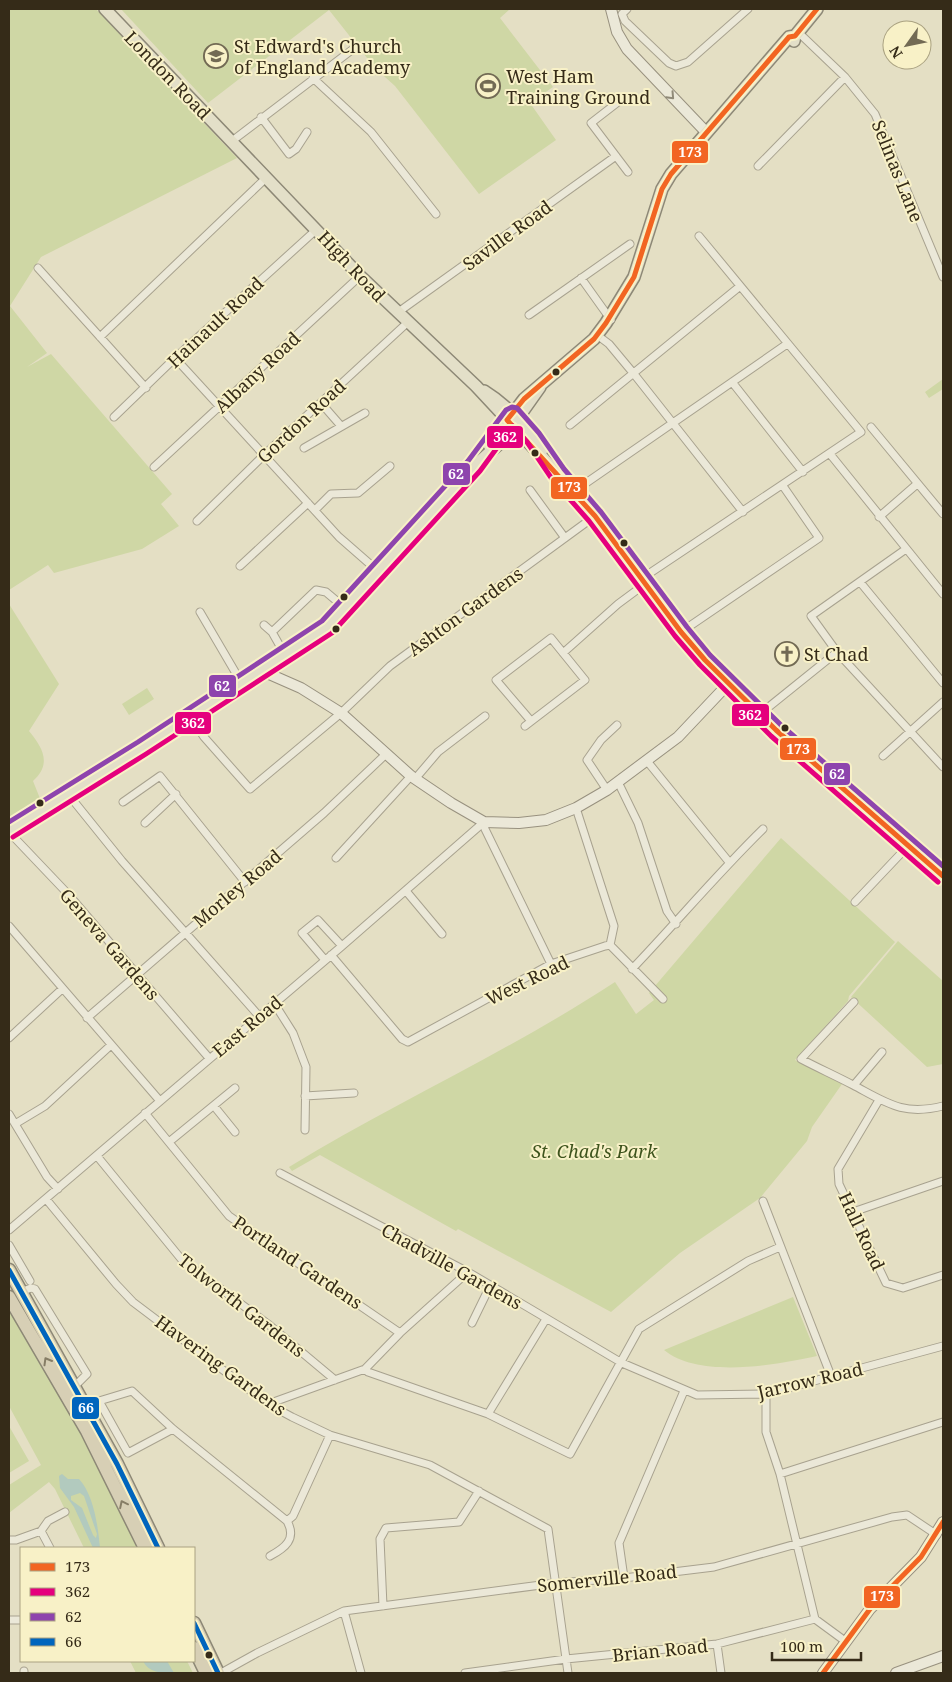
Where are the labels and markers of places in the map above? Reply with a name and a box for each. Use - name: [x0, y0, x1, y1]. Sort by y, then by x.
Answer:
- place label: St Edward's Church of England Academy: [234, 34, 411, 79]
- school or university icon: St Edward's Church of England Academy: [203, 43, 229, 69]
- place label: West Ham Training Ground: [506, 64, 650, 109]
- sports icon: West Ham Training Ground: [475, 73, 501, 99]
- unlabelled marker: [551, 367, 561, 377]
- unlabelled marker: [530, 448, 540, 458]
- unlabelled marker: [619, 538, 629, 548]
- unlabelled marker: [339, 592, 349, 602]
- unlabelled marker: [331, 624, 341, 634]
- church icon: St Chad: [774, 641, 800, 667]
- place label: St Chad: [804, 642, 868, 666]
- unlabelled marker: [780, 723, 790, 733]
- unlabelled marker: [35, 798, 45, 808]
- unlabelled marker: [204, 1650, 214, 1660]

